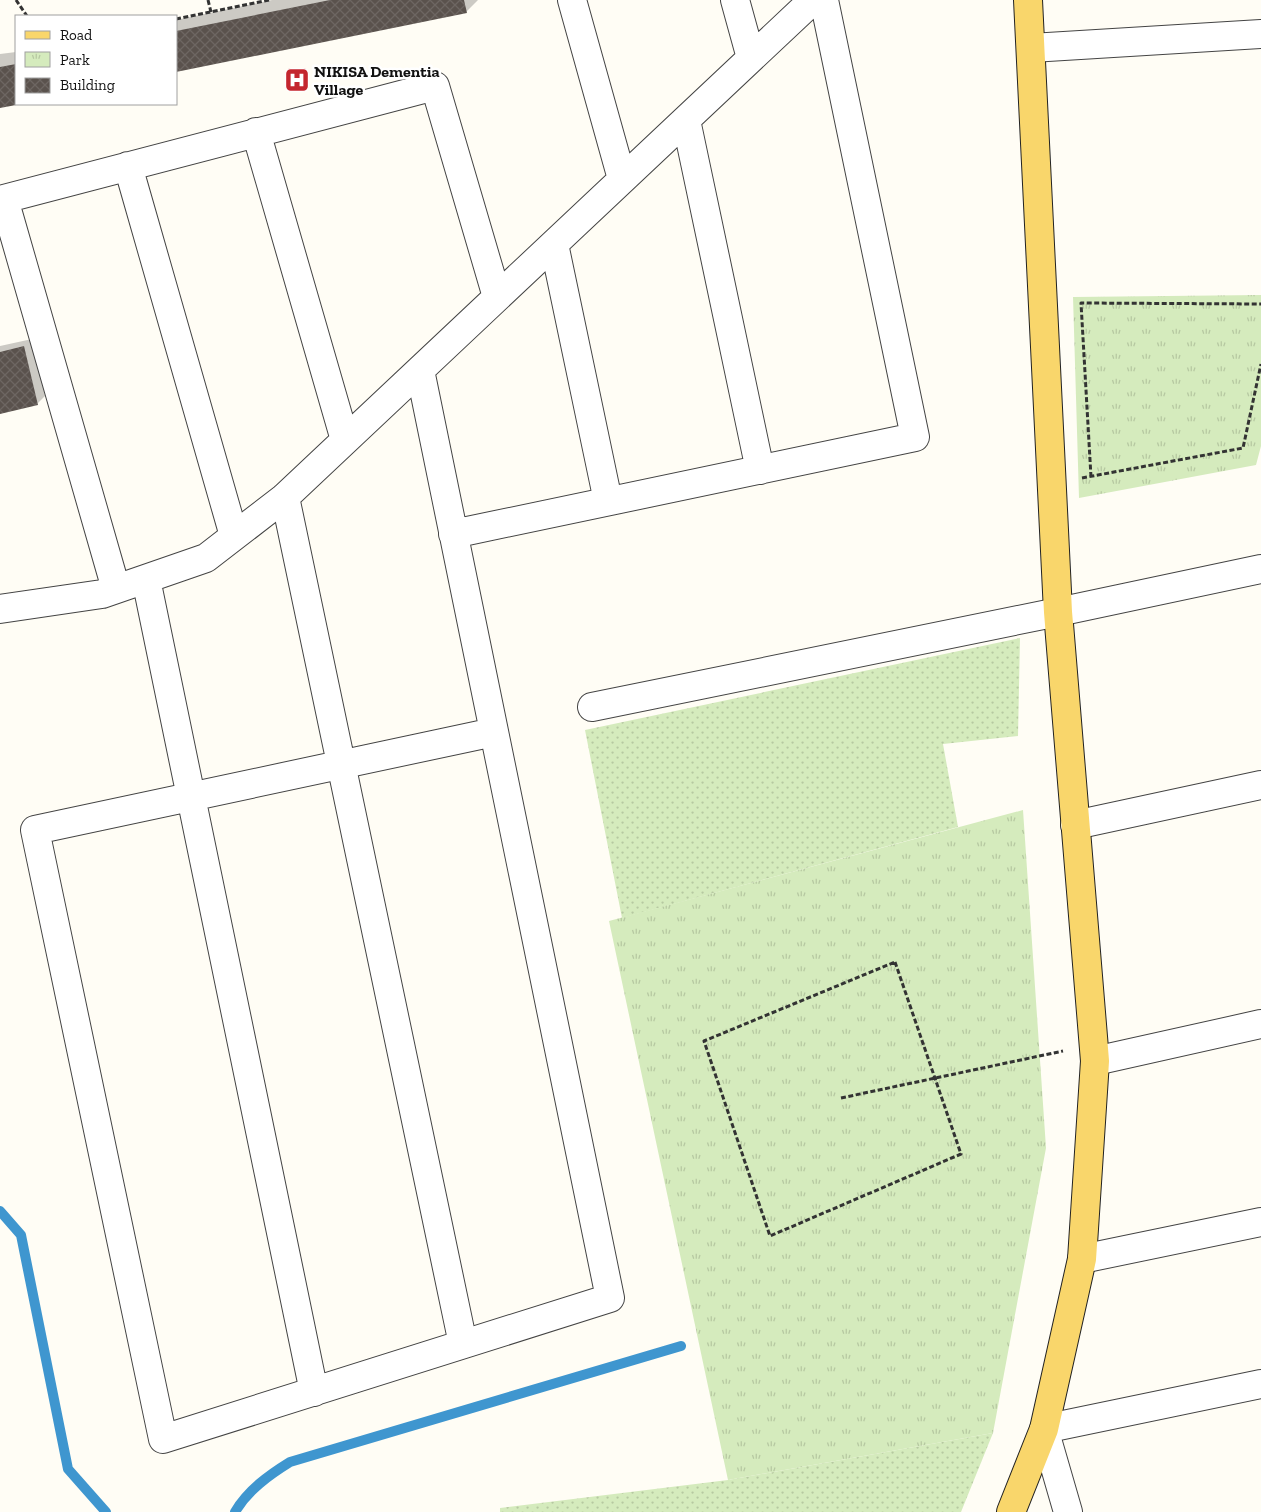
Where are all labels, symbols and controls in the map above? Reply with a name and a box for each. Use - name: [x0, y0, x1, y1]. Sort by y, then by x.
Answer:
- legend: [15, 15, 178, 105]
- text: Road: [60, 26, 93, 44]
- text: Park: [60, 51, 90, 69]
- place label: NIKISA Dementia Village: [314, 62, 440, 99]
- hospital icon: NIKISA Dementia Village: [284, 67, 310, 93]
- text: Building: [60, 76, 115, 94]

